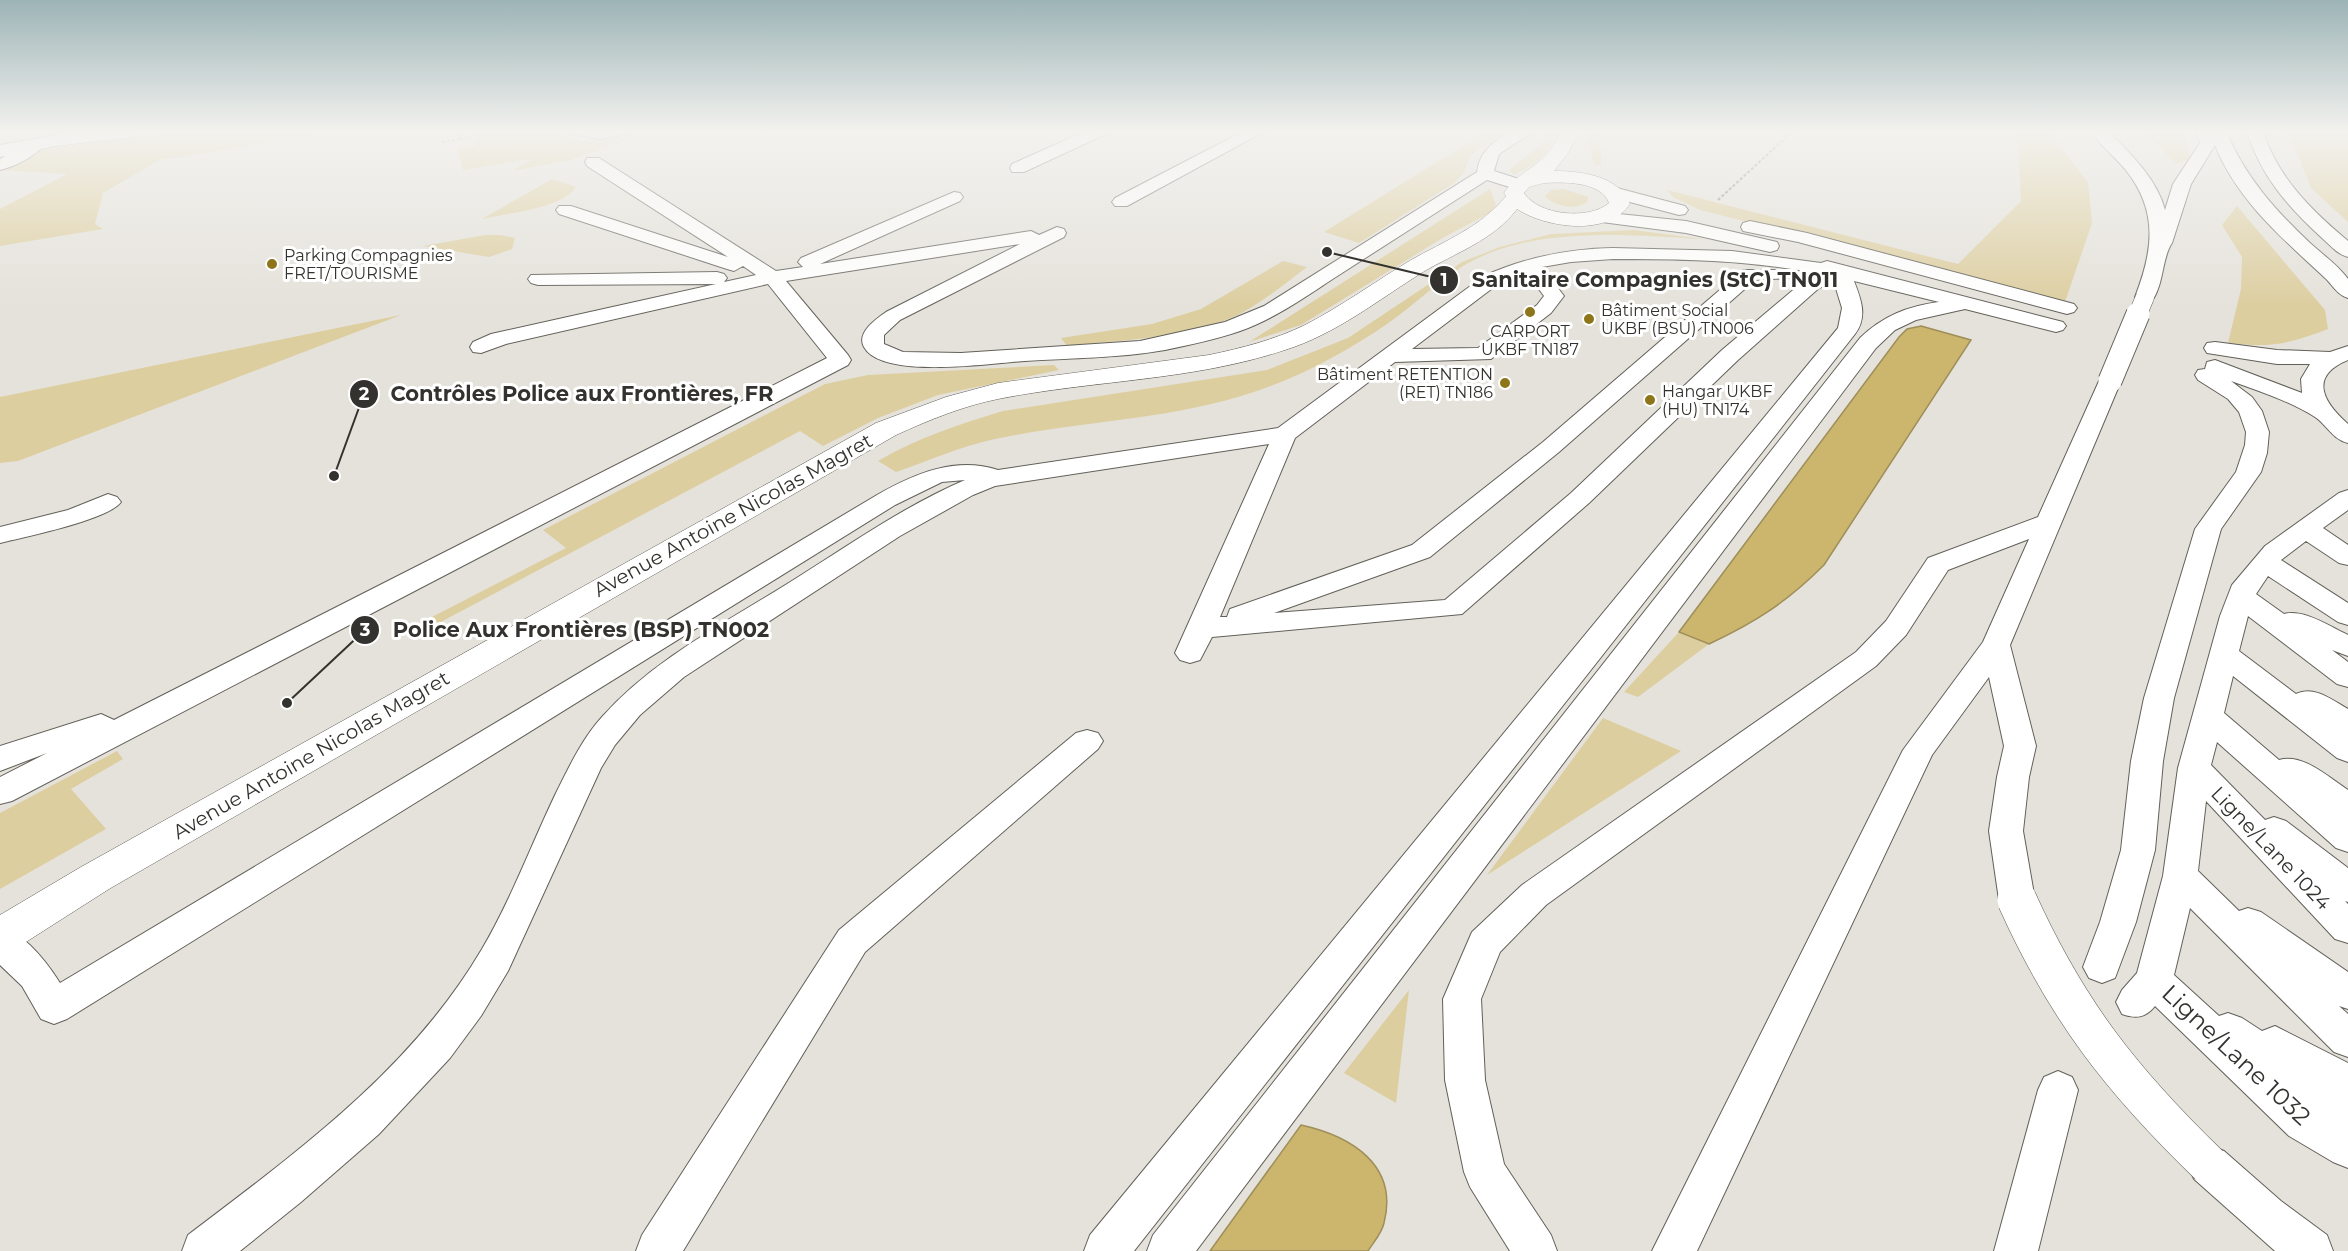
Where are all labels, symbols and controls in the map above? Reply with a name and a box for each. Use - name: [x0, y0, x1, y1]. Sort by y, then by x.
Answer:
- place label: Parking Compagnies FRET/TOURISME: [284, 246, 453, 283]
- marker: Parking Compagnies FRET/TOURISME: [265, 257, 279, 271]
- callout: Sanitaire Compagnies (StC) TN011: [1429, 260, 1850, 299]
- text: Sanitaire Compagnies (StC) TN011: [1472, 267, 1838, 292]
- text: 1: [1440, 269, 1448, 291]
- place label: Bâtiment Social UKBF (BSU) TN006: [1601, 301, 1754, 338]
- marker: CARPORT UKBF TN187: [1523, 305, 1537, 319]
- marker: Bâtiment Social UKBF (BSU) TN006: [1582, 312, 1596, 326]
- place label: CARPORT UKBF TN187: [1481, 322, 1579, 359]
- place label: Bâtiment RETENTION (RET) TN186: [1317, 365, 1493, 402]
- callout: Contrôles Police aux Frontières, FR: [349, 374, 786, 413]
- marker: Bâtiment RETENTION (RET) TN186: [1498, 376, 1512, 390]
- text: Contrôles Police aux Frontières, FR: [391, 381, 773, 406]
- place label: Hangar UKBF (HU) TN174: [1662, 382, 1773, 419]
- text: 2: [359, 383, 370, 405]
- marker: Hangar UKBF (HU) TN174: [1643, 393, 1657, 407]
- street label: Avenue Antoine Nicolas Magret: [589, 428, 877, 602]
- callout: Police Aux Frontières (BSP) TN002: [350, 611, 781, 650]
- text: Police Aux Frontières (BSP) TN002: [393, 617, 769, 642]
- text: 3: [359, 619, 371, 641]
- street label: Avenue Antoine Nicolas Magret: [169, 666, 453, 844]
- street label: Ligne/Lane 1024: [2206, 781, 2336, 915]
- street label: Ligne/Lane 1032: [2156, 978, 2317, 1131]

